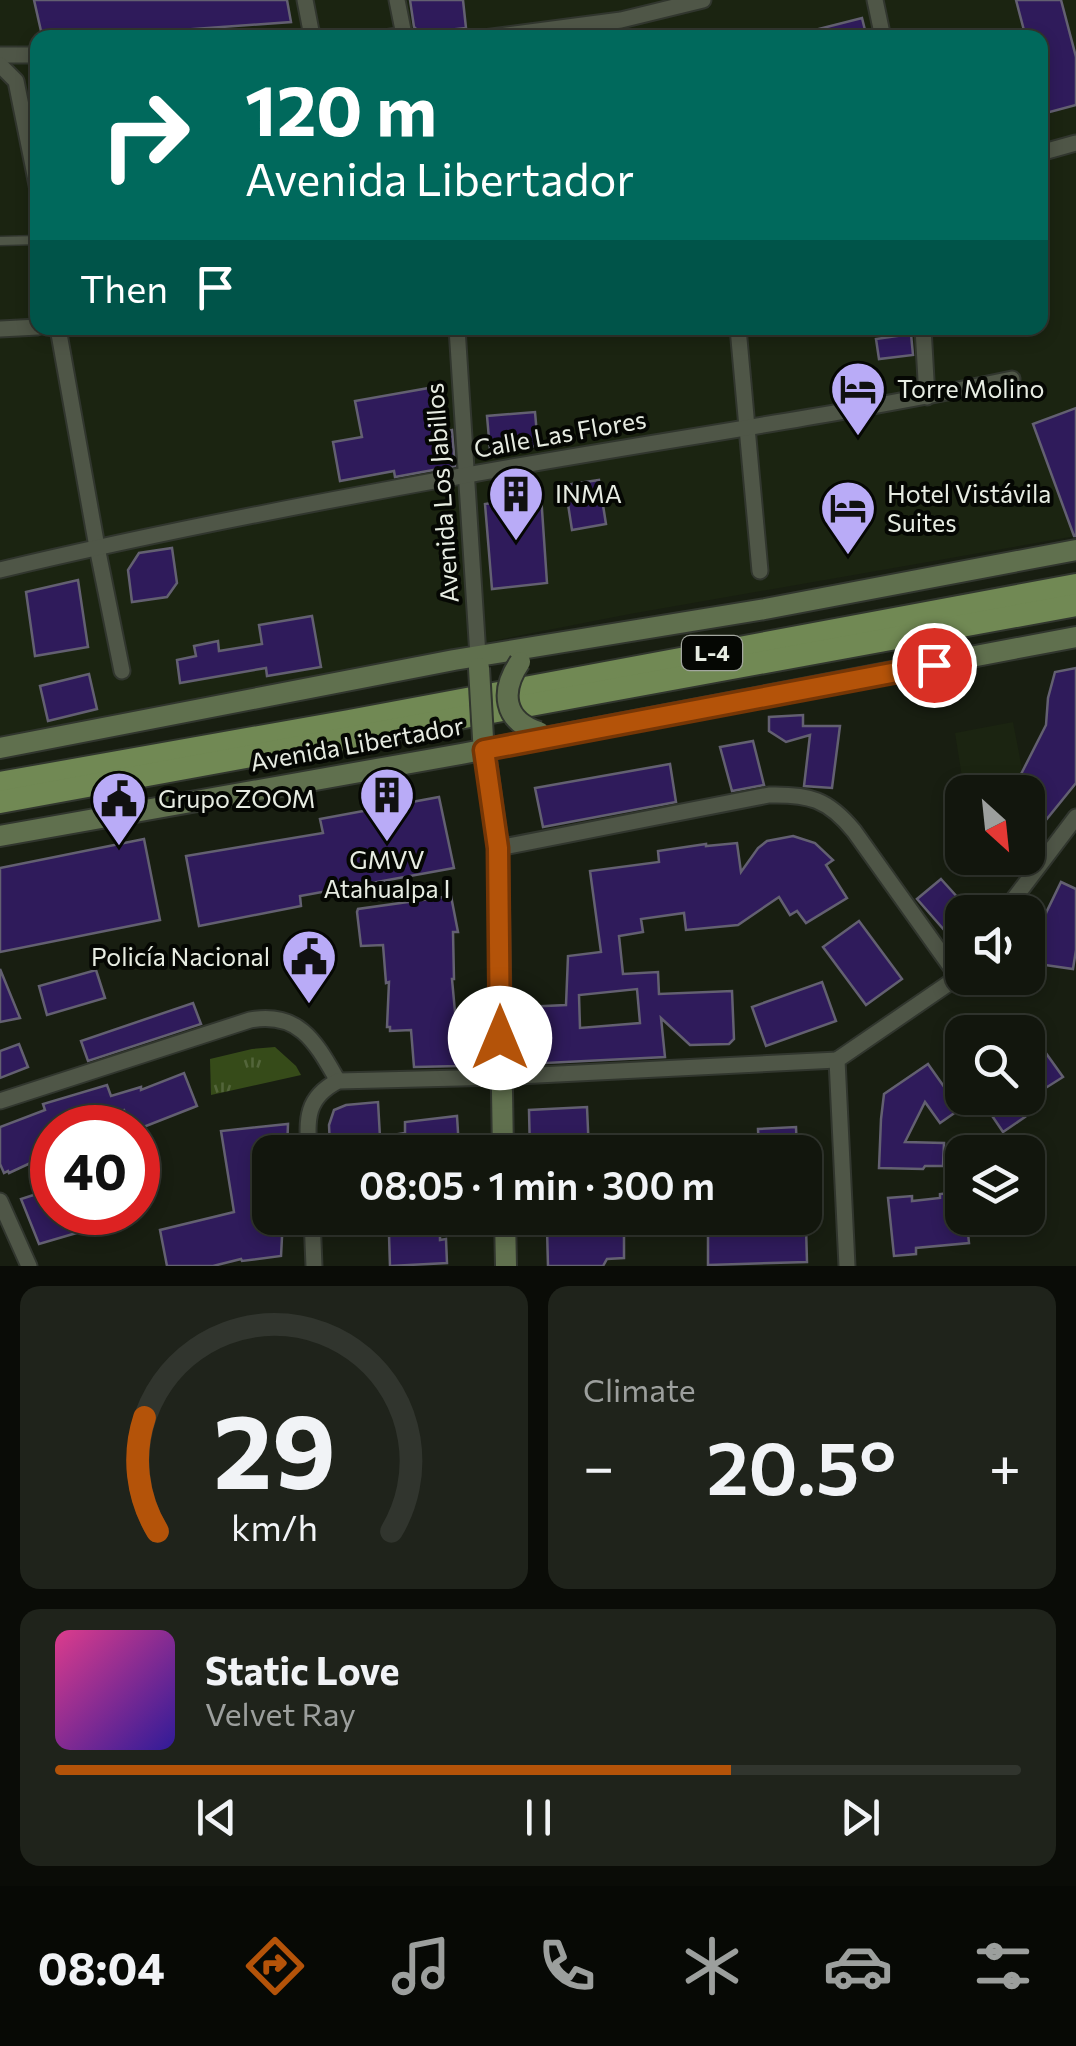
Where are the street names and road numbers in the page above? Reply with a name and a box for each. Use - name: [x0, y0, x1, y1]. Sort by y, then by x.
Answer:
- street label: Avenida Los Jabillos: [418, 382, 464, 604]
- street label: Calle Las Flores: [471, 403, 648, 463]
- road number: L-4: [682, 636, 742, 670]
- street label: Avenida Libertador: [248, 709, 466, 777]

